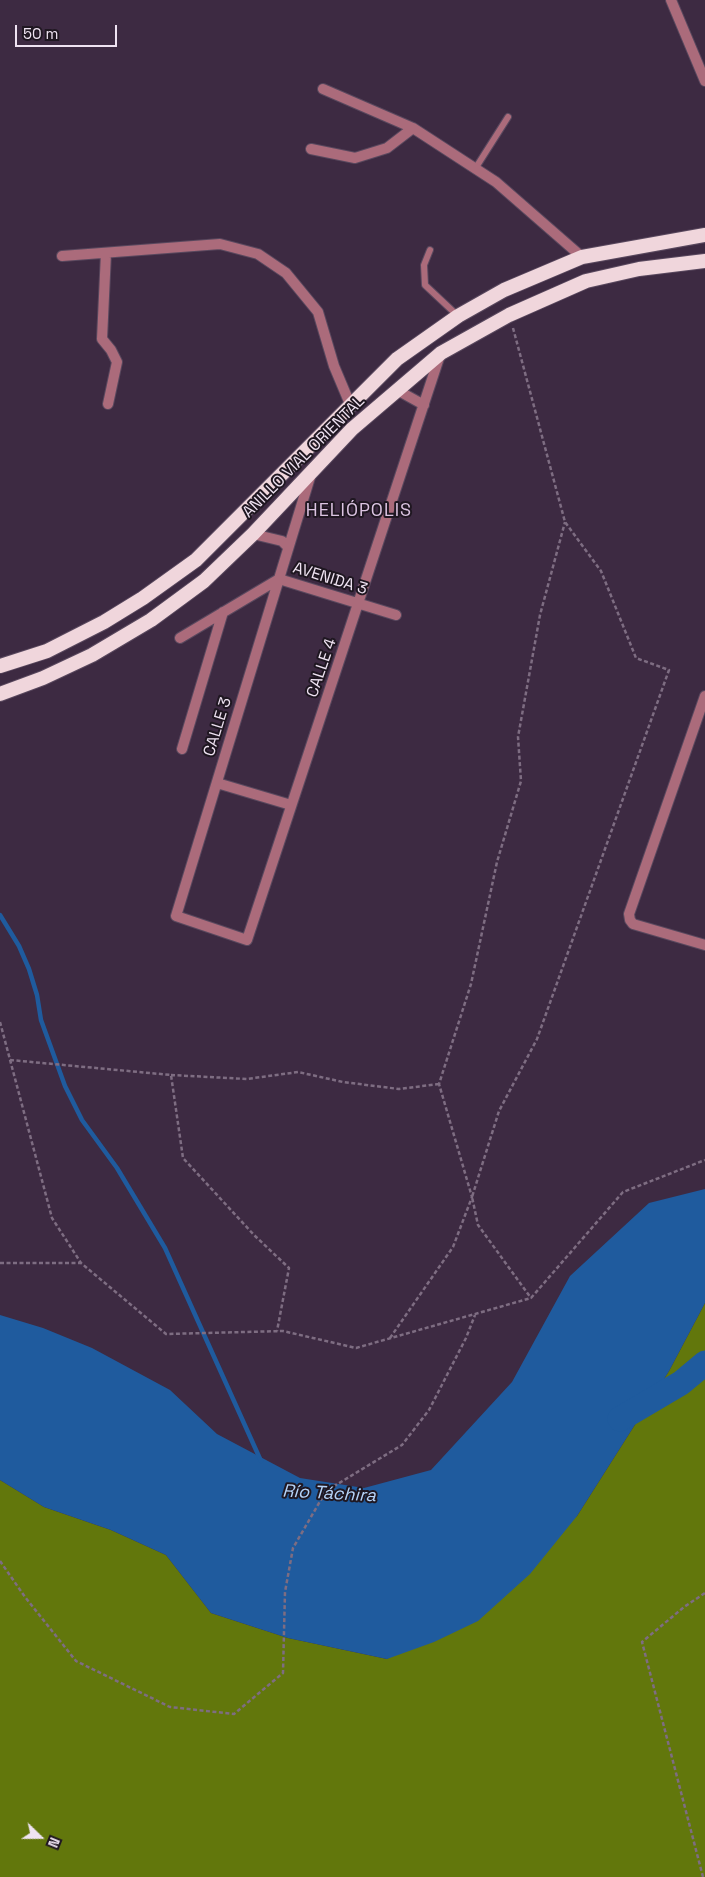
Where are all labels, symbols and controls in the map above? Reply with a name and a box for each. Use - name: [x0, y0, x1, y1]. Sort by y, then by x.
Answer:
- scale bar: [18, 15, 120, 47]
- text: 50 m: [23, 24, 58, 43]
- street label: ANILLO VIAL ORIENTAL: [239, 392, 369, 522]
- district label: HELIÓPOLIS: [305, 500, 413, 522]
- street label: AVENIDA 3: [290, 559, 370, 599]
- street label: CALLE 4: [303, 636, 341, 700]
- street label: CALLE 3: [200, 695, 236, 759]
- water label: Río Táchira: [282, 1481, 376, 1507]
- north arrow: [15, 1812, 65, 1862]
- text: N: [44, 1835, 64, 1850]

